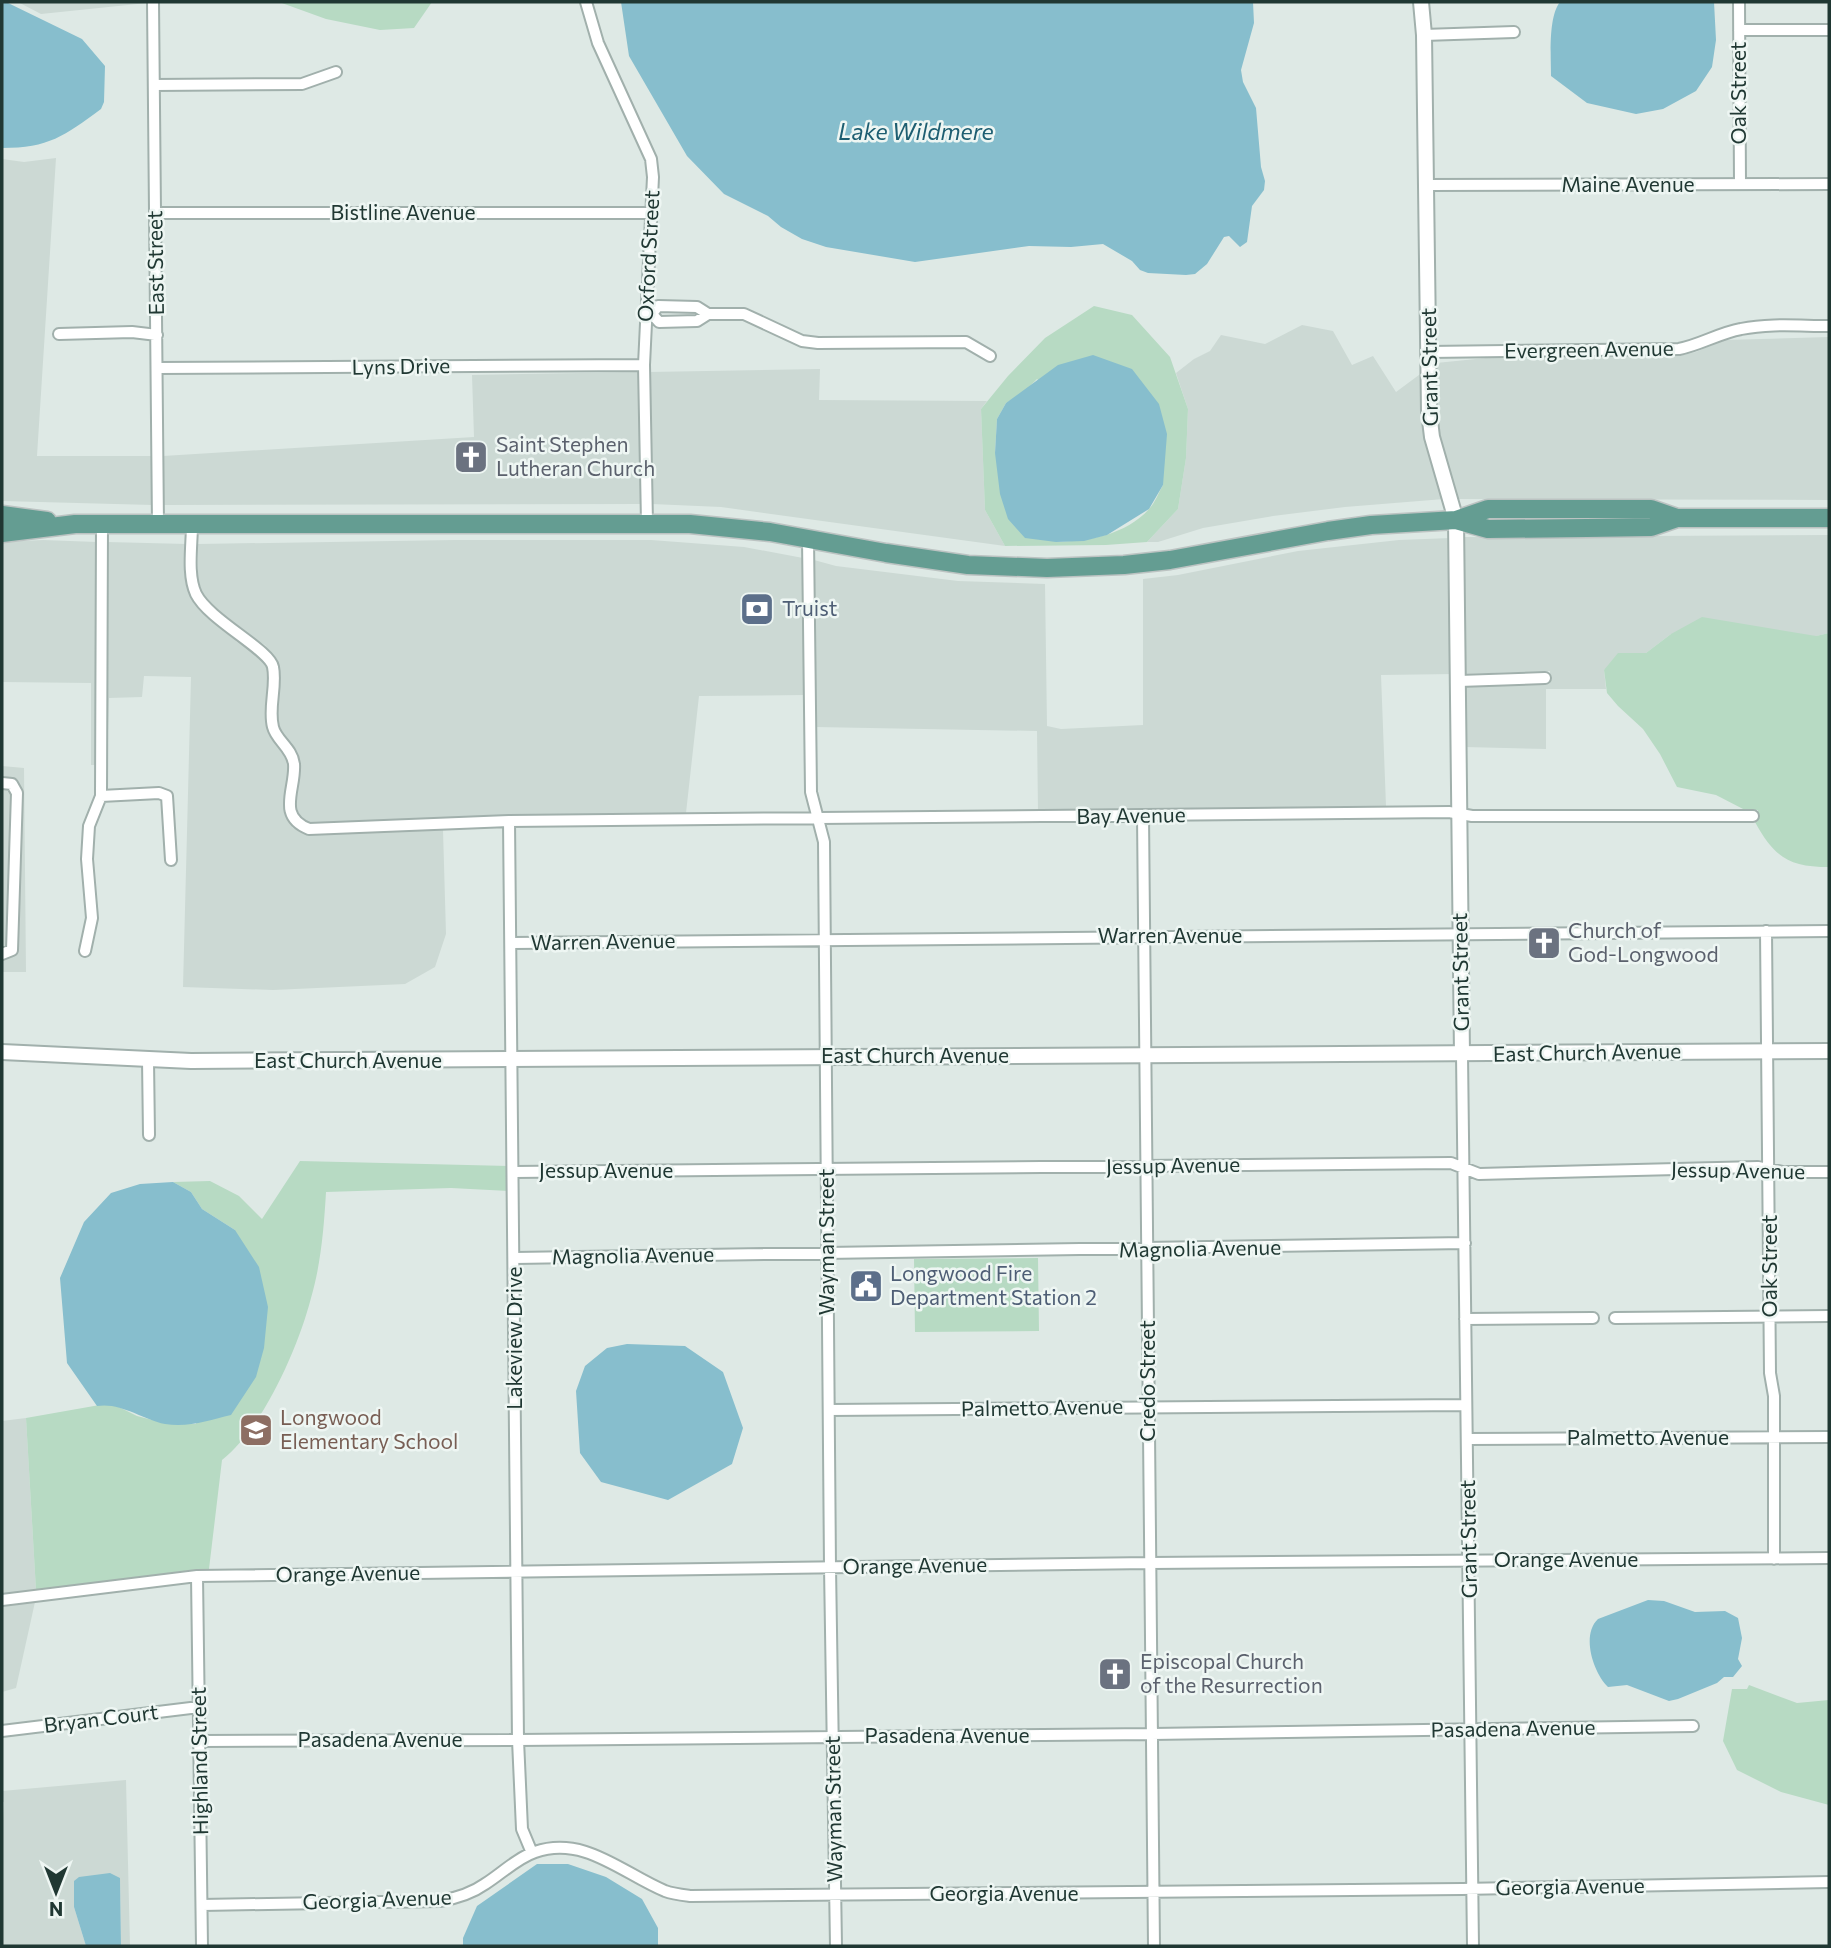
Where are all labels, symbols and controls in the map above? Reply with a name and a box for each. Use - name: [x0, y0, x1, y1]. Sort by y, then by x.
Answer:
- street label: Oak Street: [1725, 42, 1750, 144]
- water label: Lake Wildmere: [838, 117, 994, 145]
- street label: Maine Avenue: [1561, 171, 1695, 196]
- street label: Oxford Street: [632, 189, 663, 322]
- street label: Bistline Avenue: [331, 199, 475, 224]
- street label: East Street: [141, 210, 168, 316]
- street label: Grant Street: [1415, 308, 1442, 427]
- street label: Evergreen Avenue: [1504, 335, 1674, 362]
- street label: Lyns Drive: [351, 352, 451, 379]
- place label: Saint Stephen Lutheran Church: [496, 431, 655, 480]
- church icon: Saint Stephen Lutheran Church: [452, 438, 490, 476]
- bank icon: Truist: [738, 590, 776, 628]
- place label: Truist: [782, 595, 837, 620]
- street label: Bay Avenue: [1076, 801, 1186, 828]
- street label: Grant Street: [1446, 913, 1473, 1032]
- place label: Church of God-Longwood: [1568, 917, 1719, 966]
- street label: Warren Avenue: [1098, 922, 1242, 947]
- church icon: Church of God-Longwood: [1525, 924, 1563, 962]
- street label: Warren Avenue: [530, 927, 676, 954]
- street label: East Church Avenue: [1493, 1037, 1681, 1066]
- street label: East Church Avenue: [821, 1042, 1009, 1067]
- street label: East Church Avenue: [254, 1047, 442, 1072]
- street label: Jessup Avenue: [1106, 1151, 1240, 1178]
- street label: Jessup Avenue: [1671, 1156, 1805, 1183]
- street label: Jessup Avenue: [539, 1157, 673, 1182]
- street label: Wayman Street: [813, 1169, 838, 1315]
- street label: Oak Street: [1756, 1215, 1781, 1317]
- street label: Magnolia Avenue: [1118, 1234, 1281, 1261]
- street label: Magnolia Avenue: [551, 1241, 714, 1268]
- place label: Longwood Fire Department Station 2: [890, 1260, 1097, 1309]
- street label: Lakeview Drive: [501, 1266, 526, 1410]
- public building icon: Longwood Fire Department Station 2: [847, 1267, 885, 1305]
- street label: Credo Street: [1134, 1320, 1159, 1442]
- street label: Palmetto Avenue: [961, 1393, 1123, 1420]
- place label: Longwood Elementary School: [280, 1404, 458, 1453]
- school or university icon: Longwood Elementary School: [237, 1411, 275, 1449]
- street label: Palmetto Avenue: [1567, 1424, 1729, 1449]
- street label: Grant Street: [1454, 1480, 1481, 1599]
- street label: Orange Avenue: [1494, 1546, 1638, 1571]
- street label: Orange Avenue: [842, 1551, 988, 1578]
- street label: Orange Avenue: [275, 1559, 421, 1586]
- place label: Episcopal Church of the Resurrection: [1140, 1648, 1323, 1697]
- church icon: Episcopal Church of the Resurrection: [1096, 1655, 1134, 1693]
- street label: Highland Street: [185, 1687, 212, 1835]
- street label: Bryan Court: [42, 1698, 160, 1737]
- street label: Pasadena Avenue: [1430, 1714, 1596, 1741]
- street label: Pasadena Avenue: [865, 1722, 1029, 1747]
- street label: Pasadena Avenue: [298, 1726, 462, 1751]
- street label: Wayman Street: [819, 1735, 846, 1883]
- north arrow: [21, 1857, 91, 1927]
- street label: Georgia Avenue: [1495, 1872, 1645, 1899]
- street label: Georgia Avenue: [929, 1880, 1079, 1905]
- street label: Georgia Avenue: [302, 1883, 452, 1914]
- text: N: [49, 1898, 63, 1921]

